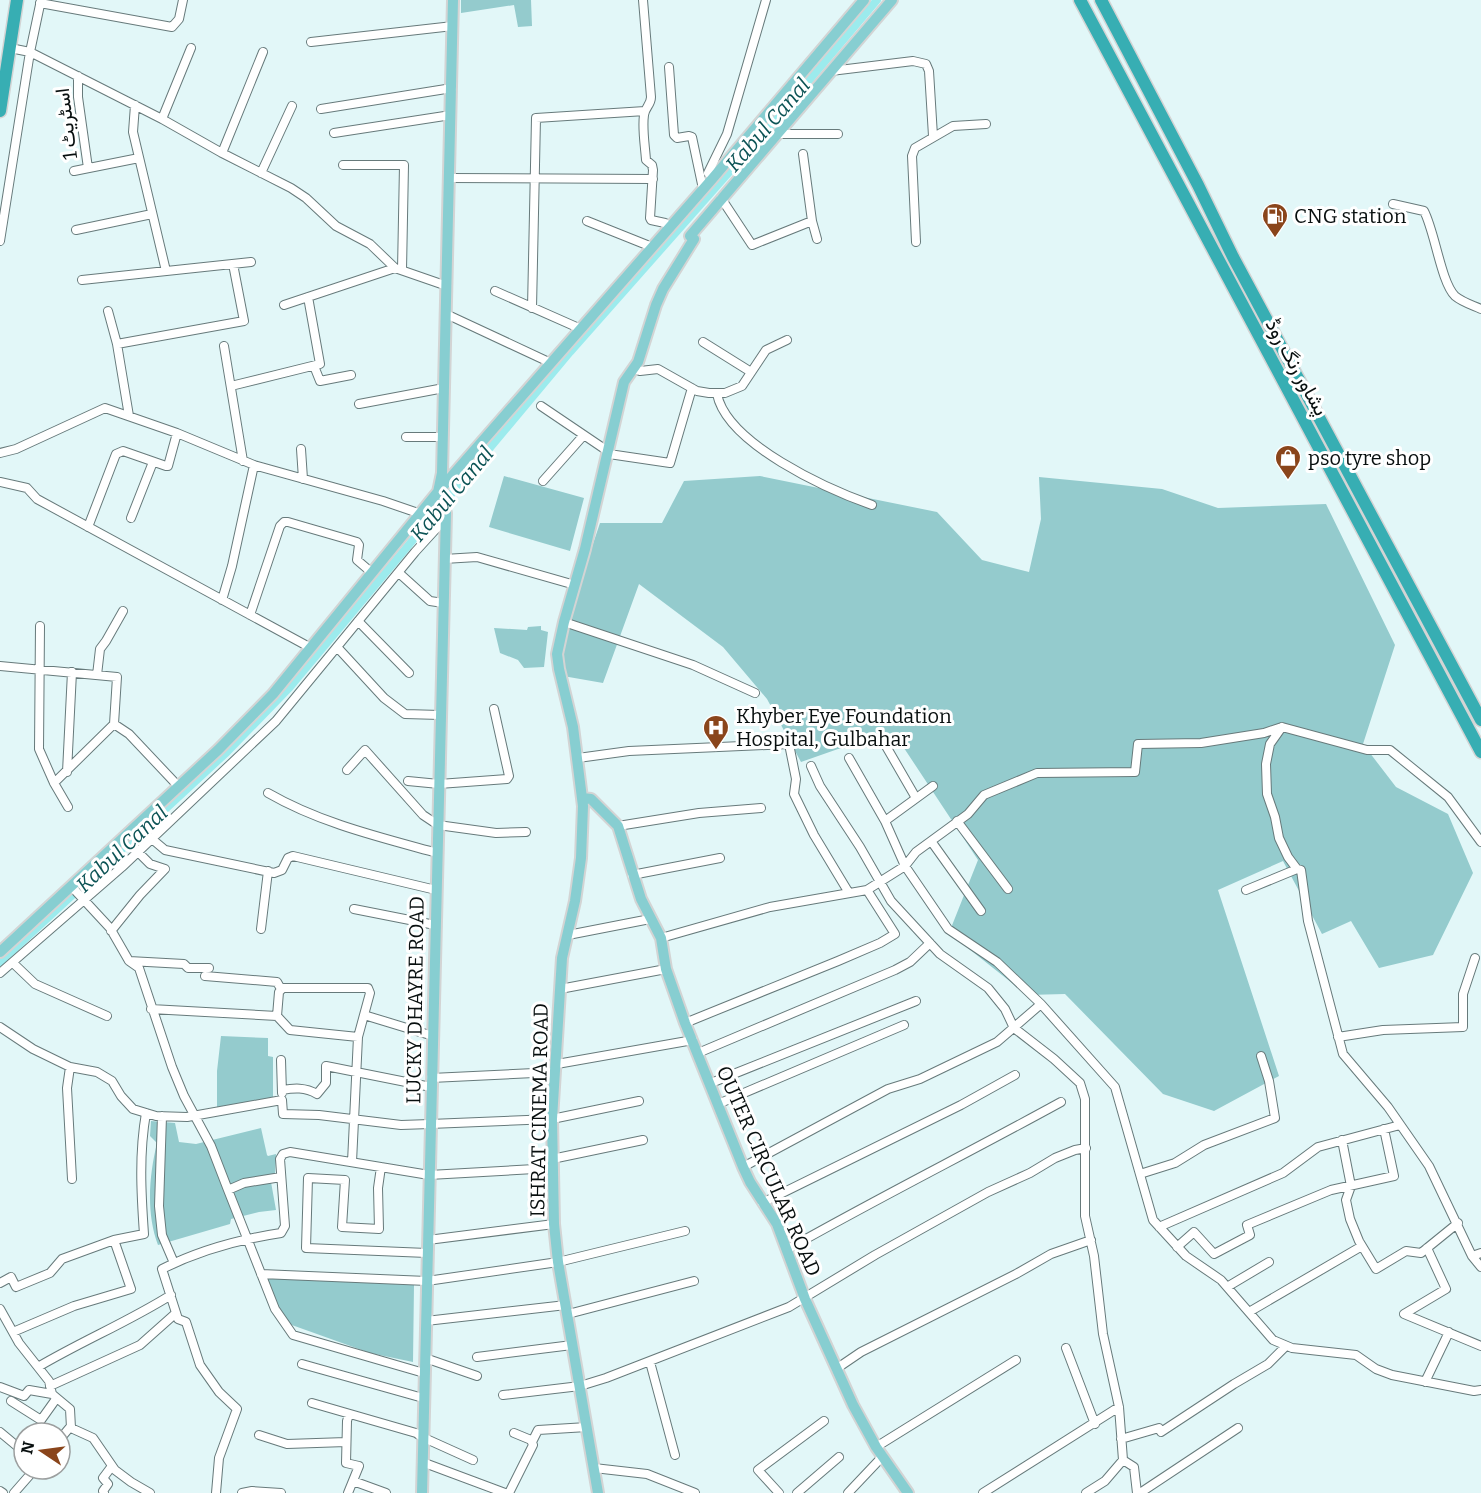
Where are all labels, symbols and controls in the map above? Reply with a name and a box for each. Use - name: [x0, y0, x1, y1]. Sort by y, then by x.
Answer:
- water label: Kabul Canal: [720, 72, 816, 177]
- street label: اسٹریٹ 1: [50, 87, 83, 161]
- fuel station icon: CNG station: [1260, 201, 1290, 239]
- place label: CNG station: [1294, 204, 1407, 228]
- street label: پشاور رنگ روڈ: [1259, 314, 1333, 421]
- water label: Kabul Canal: [405, 441, 499, 547]
- shop icon: pso tyre shop: [1273, 443, 1303, 481]
- place label: pso tyre shop: [1308, 446, 1431, 470]
- place label: Khyber Eye Foundation Hospital, Gulbahar: [736, 704, 952, 751]
- hospital icon: Khyber Eye Foundation Hospital, Gulbahar: [701, 713, 731, 751]
- water label: Kabul Canal: [71, 800, 173, 898]
- street label: LUCKY DHAYRE ROAD: [401, 896, 429, 1104]
- street label: ISHRAT CINEMA ROAD: [525, 1003, 553, 1217]
- street label: OUTER CIRCULAR ROAD: [712, 1062, 826, 1280]
- north arrow: [12, 1421, 72, 1481]
- text: N: [17, 1440, 39, 1456]

